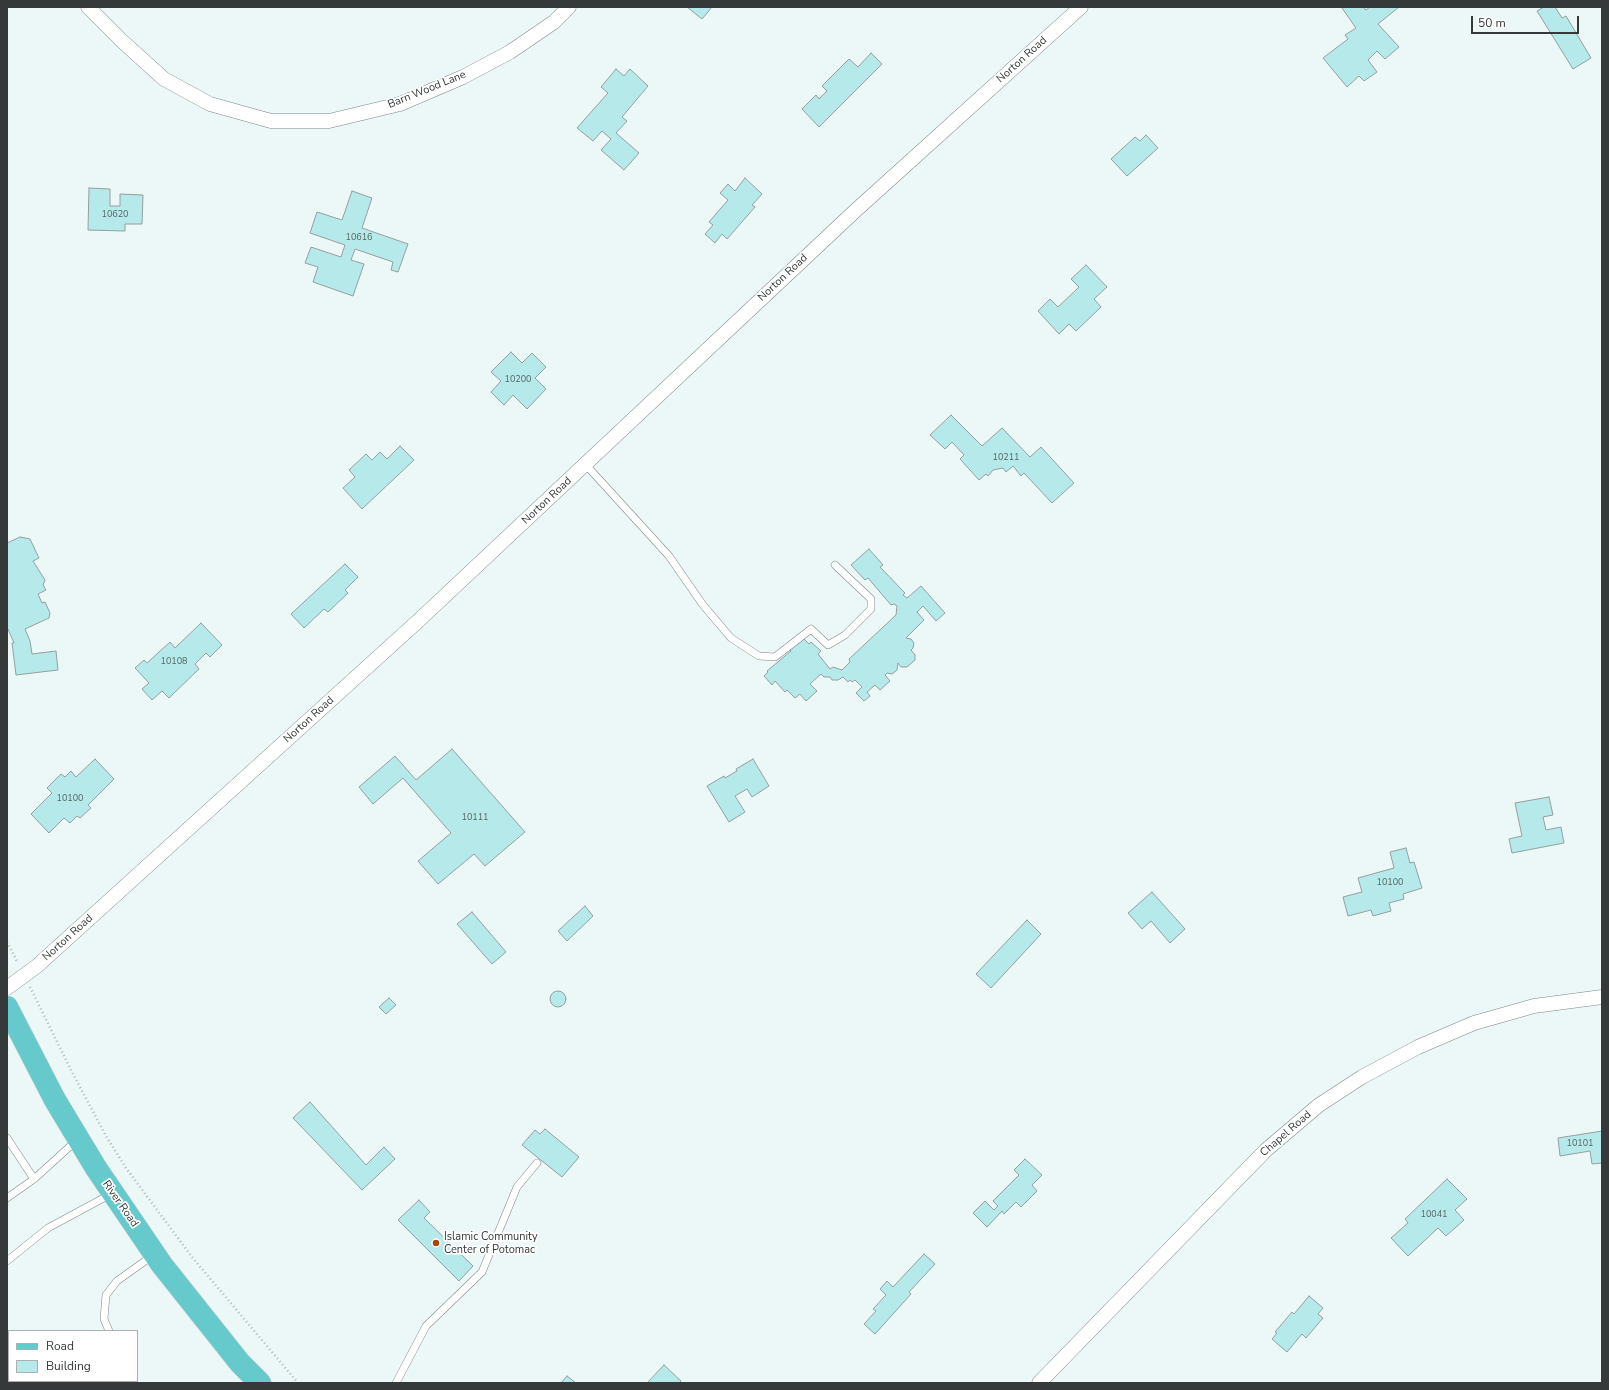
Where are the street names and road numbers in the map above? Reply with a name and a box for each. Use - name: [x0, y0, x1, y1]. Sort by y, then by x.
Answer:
- street label: Norton Road: [994, 34, 1050, 86]
- street label: Barn Wood Lane: [386, 68, 468, 112]
- street label: Norton Road: [755, 252, 811, 304]
- street label: Norton Road: [519, 475, 575, 527]
- street label: Norton Road: [281, 694, 337, 746]
- street label: Norton Road: [40, 912, 96, 964]
- street label: Chapel Road: [1258, 1108, 1314, 1160]
- street label: River Road: [99, 1178, 141, 1230]

